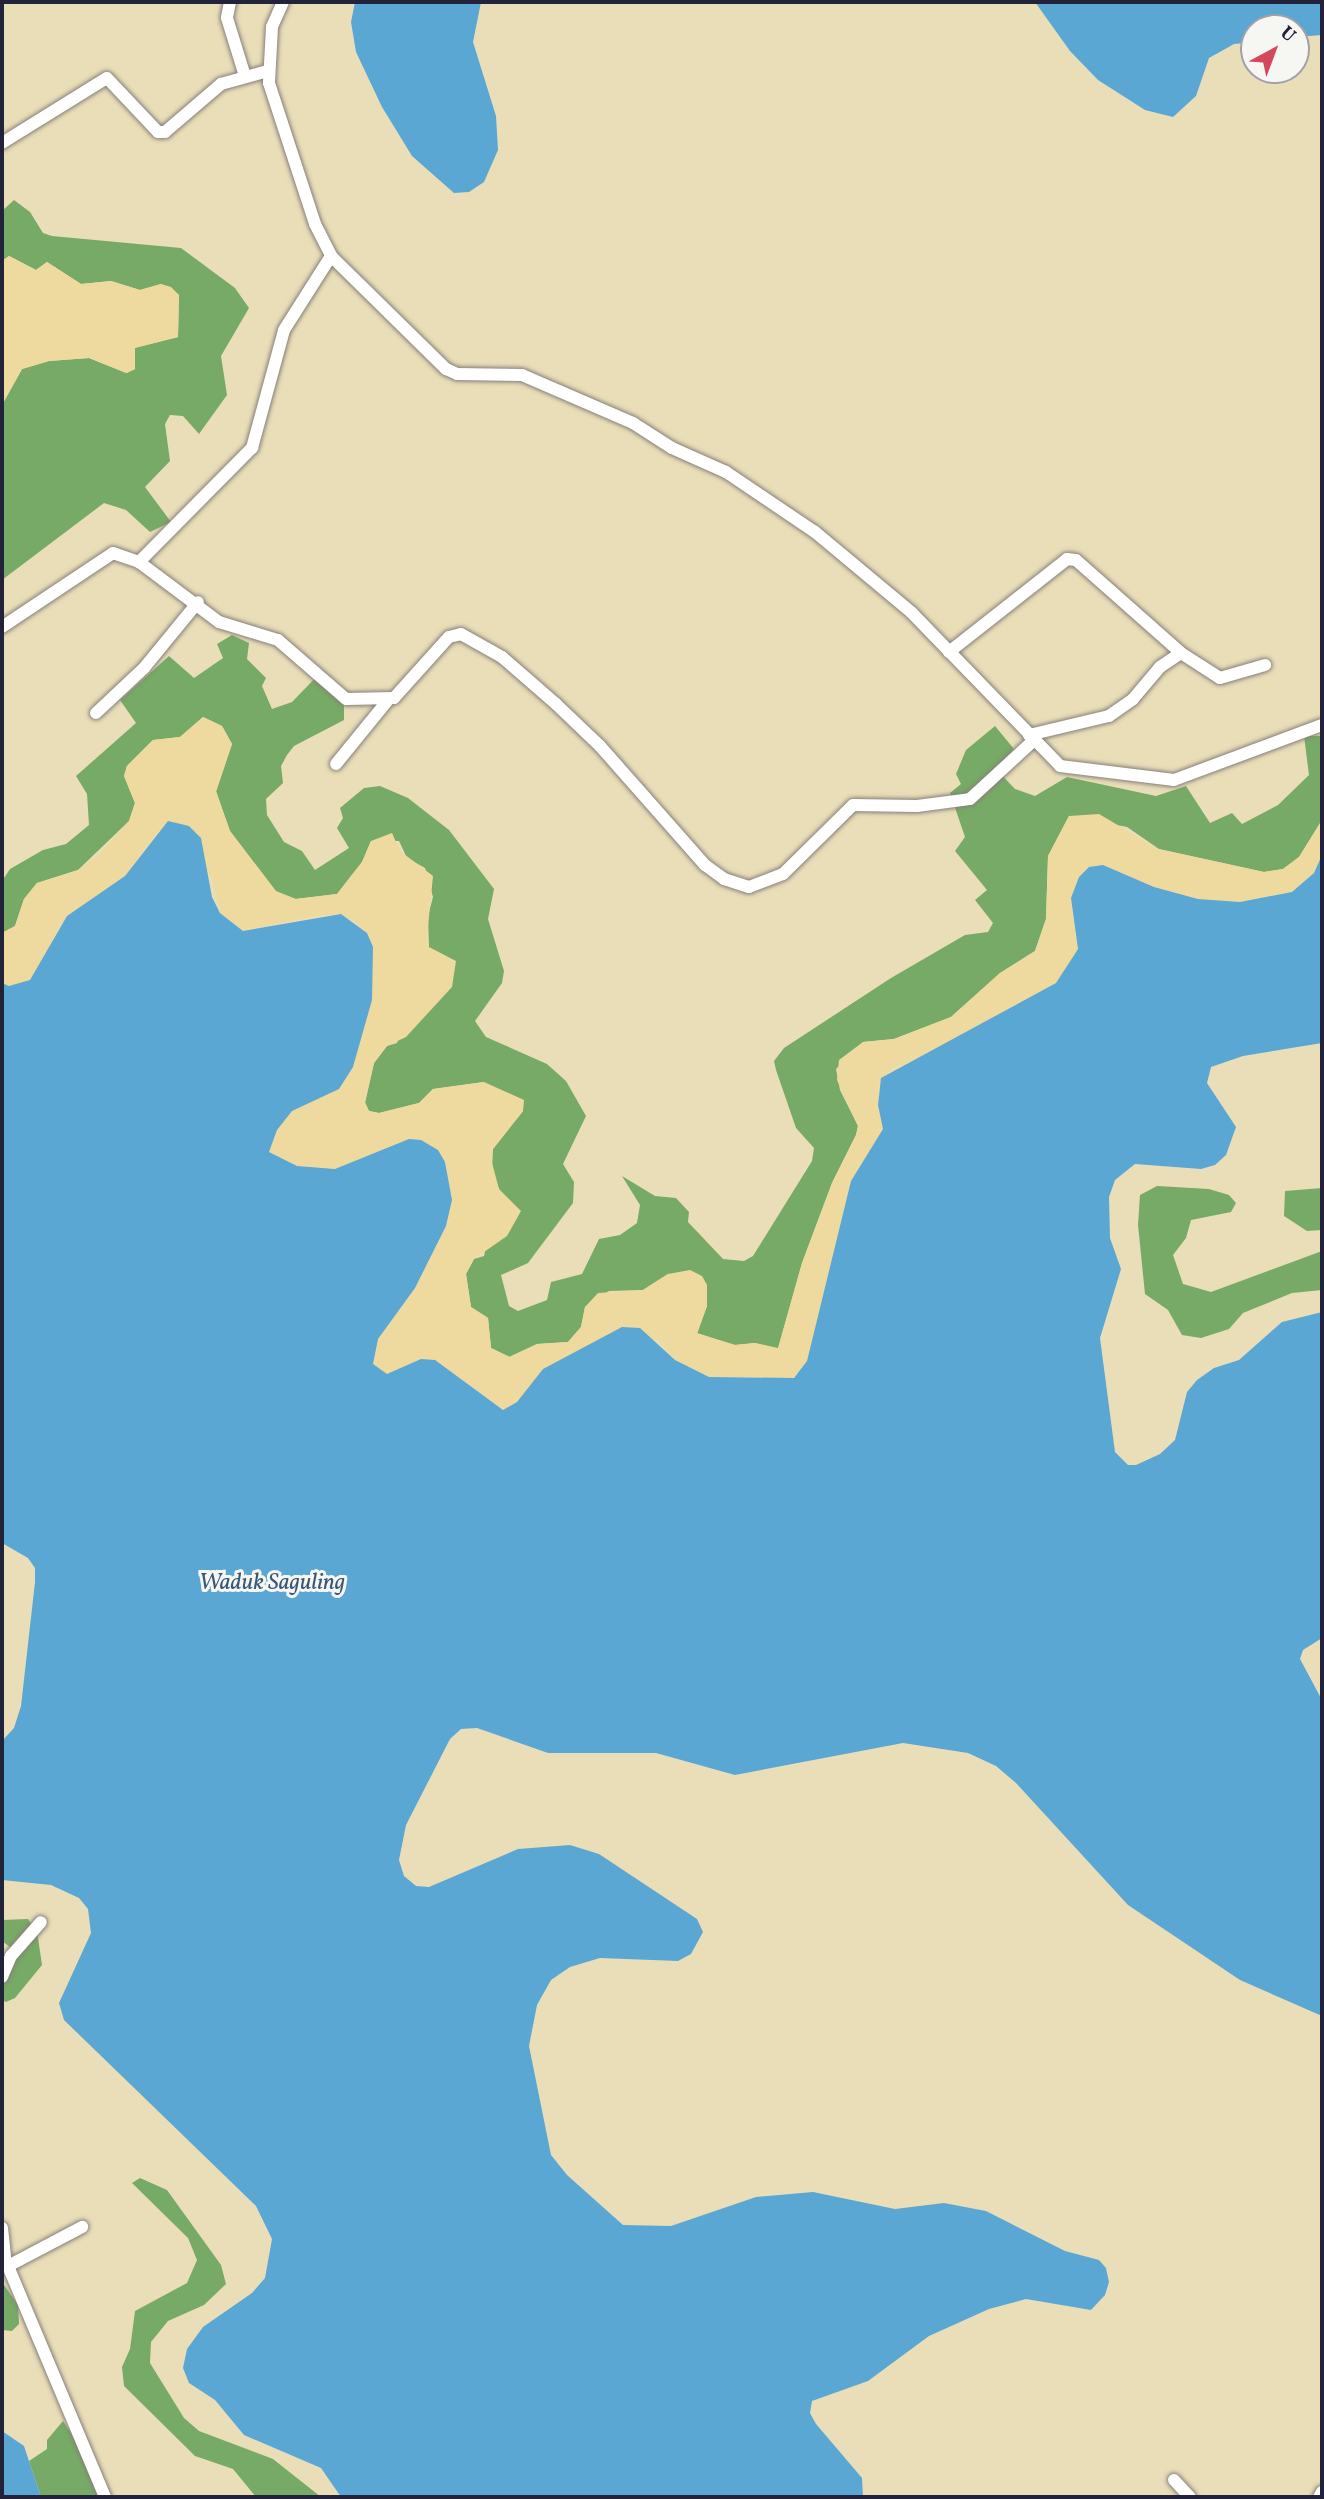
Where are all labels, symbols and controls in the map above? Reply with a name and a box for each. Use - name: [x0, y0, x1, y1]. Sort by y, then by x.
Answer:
- north arrow: [1240, 14, 1310, 84]
- text: U: [1274, 21, 1301, 49]
- water label: Waduk Saguling: [199, 1569, 345, 1597]

